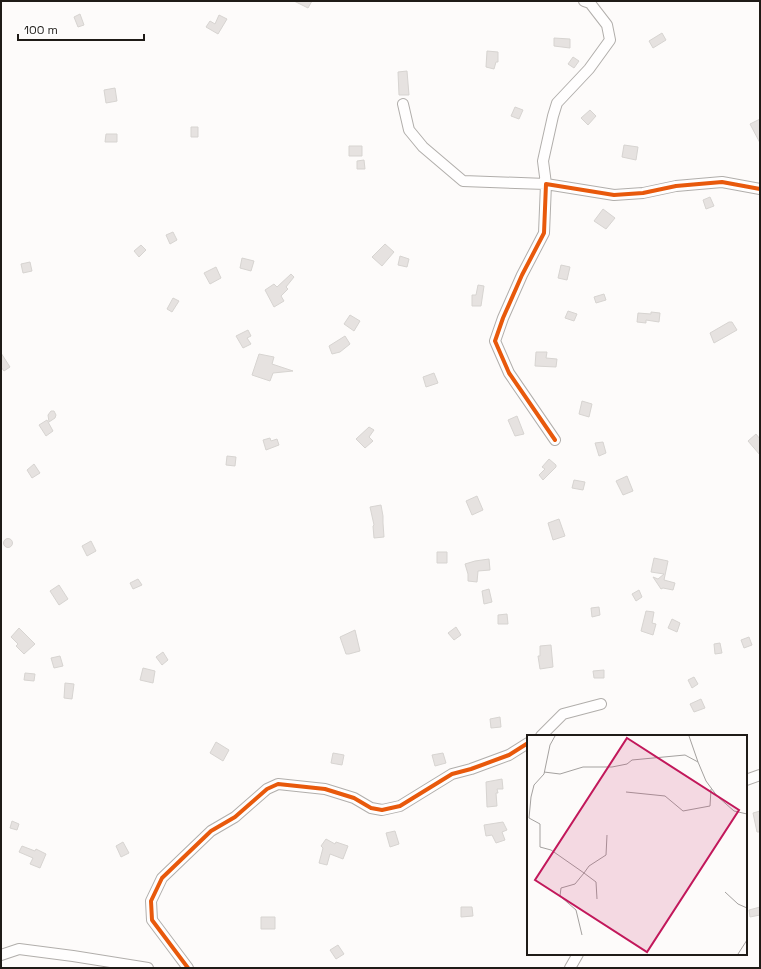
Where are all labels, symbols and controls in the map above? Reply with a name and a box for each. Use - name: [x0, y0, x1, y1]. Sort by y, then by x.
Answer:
- scale bar: [18, 16, 144, 42]
- text: 100 m: [24, 22, 58, 38]
- inset map: [527, 735, 747, 955]

